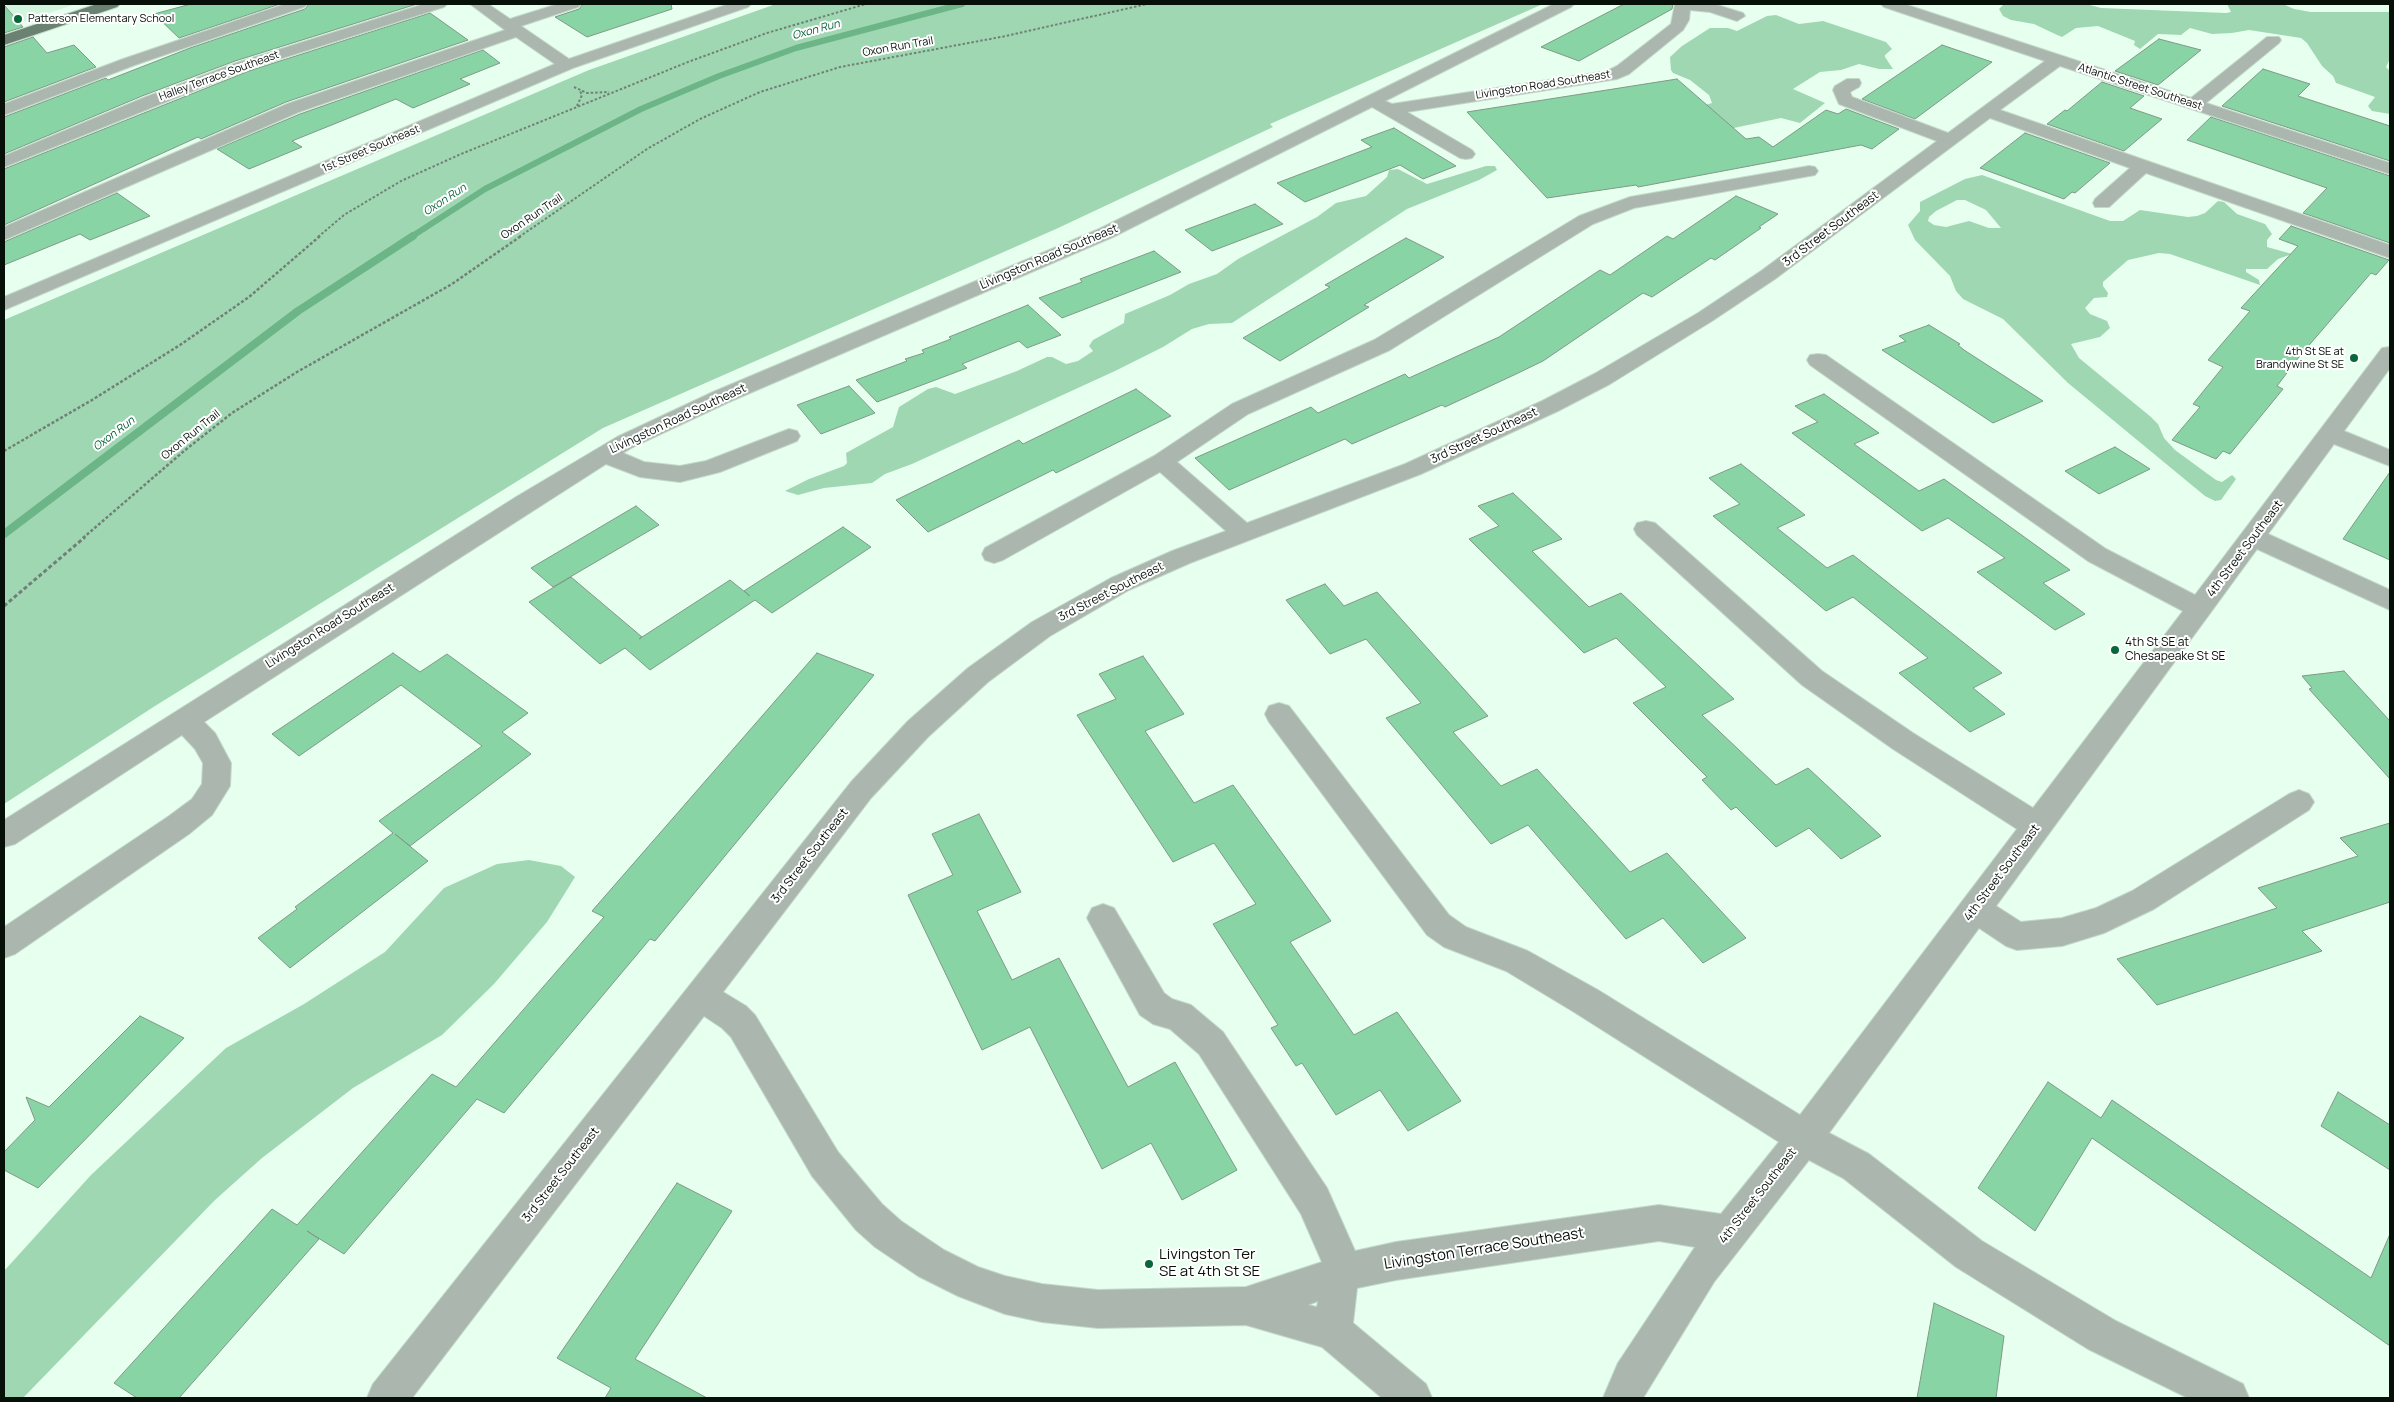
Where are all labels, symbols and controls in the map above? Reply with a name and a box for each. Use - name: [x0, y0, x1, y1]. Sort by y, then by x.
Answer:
- place label: Patterson Elementary School: [28, 12, 174, 26]
- marker: Patterson Elementary School: [12, 13, 24, 25]
- water label: Oxon Run: [791, 17, 841, 43]
- street label: Oxon Run Trail: [862, 34, 934, 60]
- street label: Halley Terrace Southeast: [157, 48, 281, 104]
- street label: Atlantic Street Southeast: [2076, 61, 2204, 113]
- street label: Livingston Road Southeast: [1475, 68, 1611, 102]
- street label: 1st Street Southeast: [320, 122, 422, 176]
- water label: Oxon Run: [421, 181, 469, 219]
- street label: 3rd Street Southeast: [1780, 188, 1882, 270]
- street label: Oxon Run Trail: [499, 191, 565, 243]
- street label: Livingston Road Southeast: [978, 221, 1120, 293]
- place label: 4th St SE at Brandywine St SE: [2256, 345, 2344, 371]
- marker: 4th St SE at Brandywine St SE: [2348, 352, 2360, 364]
- street label: Livingston Road Southeast: [608, 381, 748, 457]
- street label: 3rd Street Southeast: [1428, 405, 1540, 467]
- street label: Oxon Run Trail: [159, 407, 223, 463]
- water label: Oxon Run: [91, 414, 137, 454]
- street label: 4th Street Southeast: [2204, 498, 2286, 600]
- street label: 3rd Street Southeast: [1056, 559, 1166, 625]
- street label: Livingston Road Southeast: [263, 581, 397, 671]
- place label: 4th St SE at Chesapeake St SE: [2125, 636, 2225, 664]
- marker: 4th St SE at Chesapeake St SE: [2109, 644, 2121, 656]
- street label: 3rd Street Southeast: [769, 806, 851, 906]
- street label: 4th Street Southeast: [1961, 822, 2043, 924]
- street label: 3rd Street Southeast: [520, 1125, 602, 1225]
- street label: 4th Street Southeast: [1716, 1145, 1800, 1247]
- street label: Livingston Terrace Southeast: [1383, 1224, 1585, 1274]
- place label: Livingston Ter SE at 4th St SE: [1159, 1246, 1260, 1281]
- marker: Livingston Ter SE at 4th St SE: [1143, 1258, 1155, 1270]

